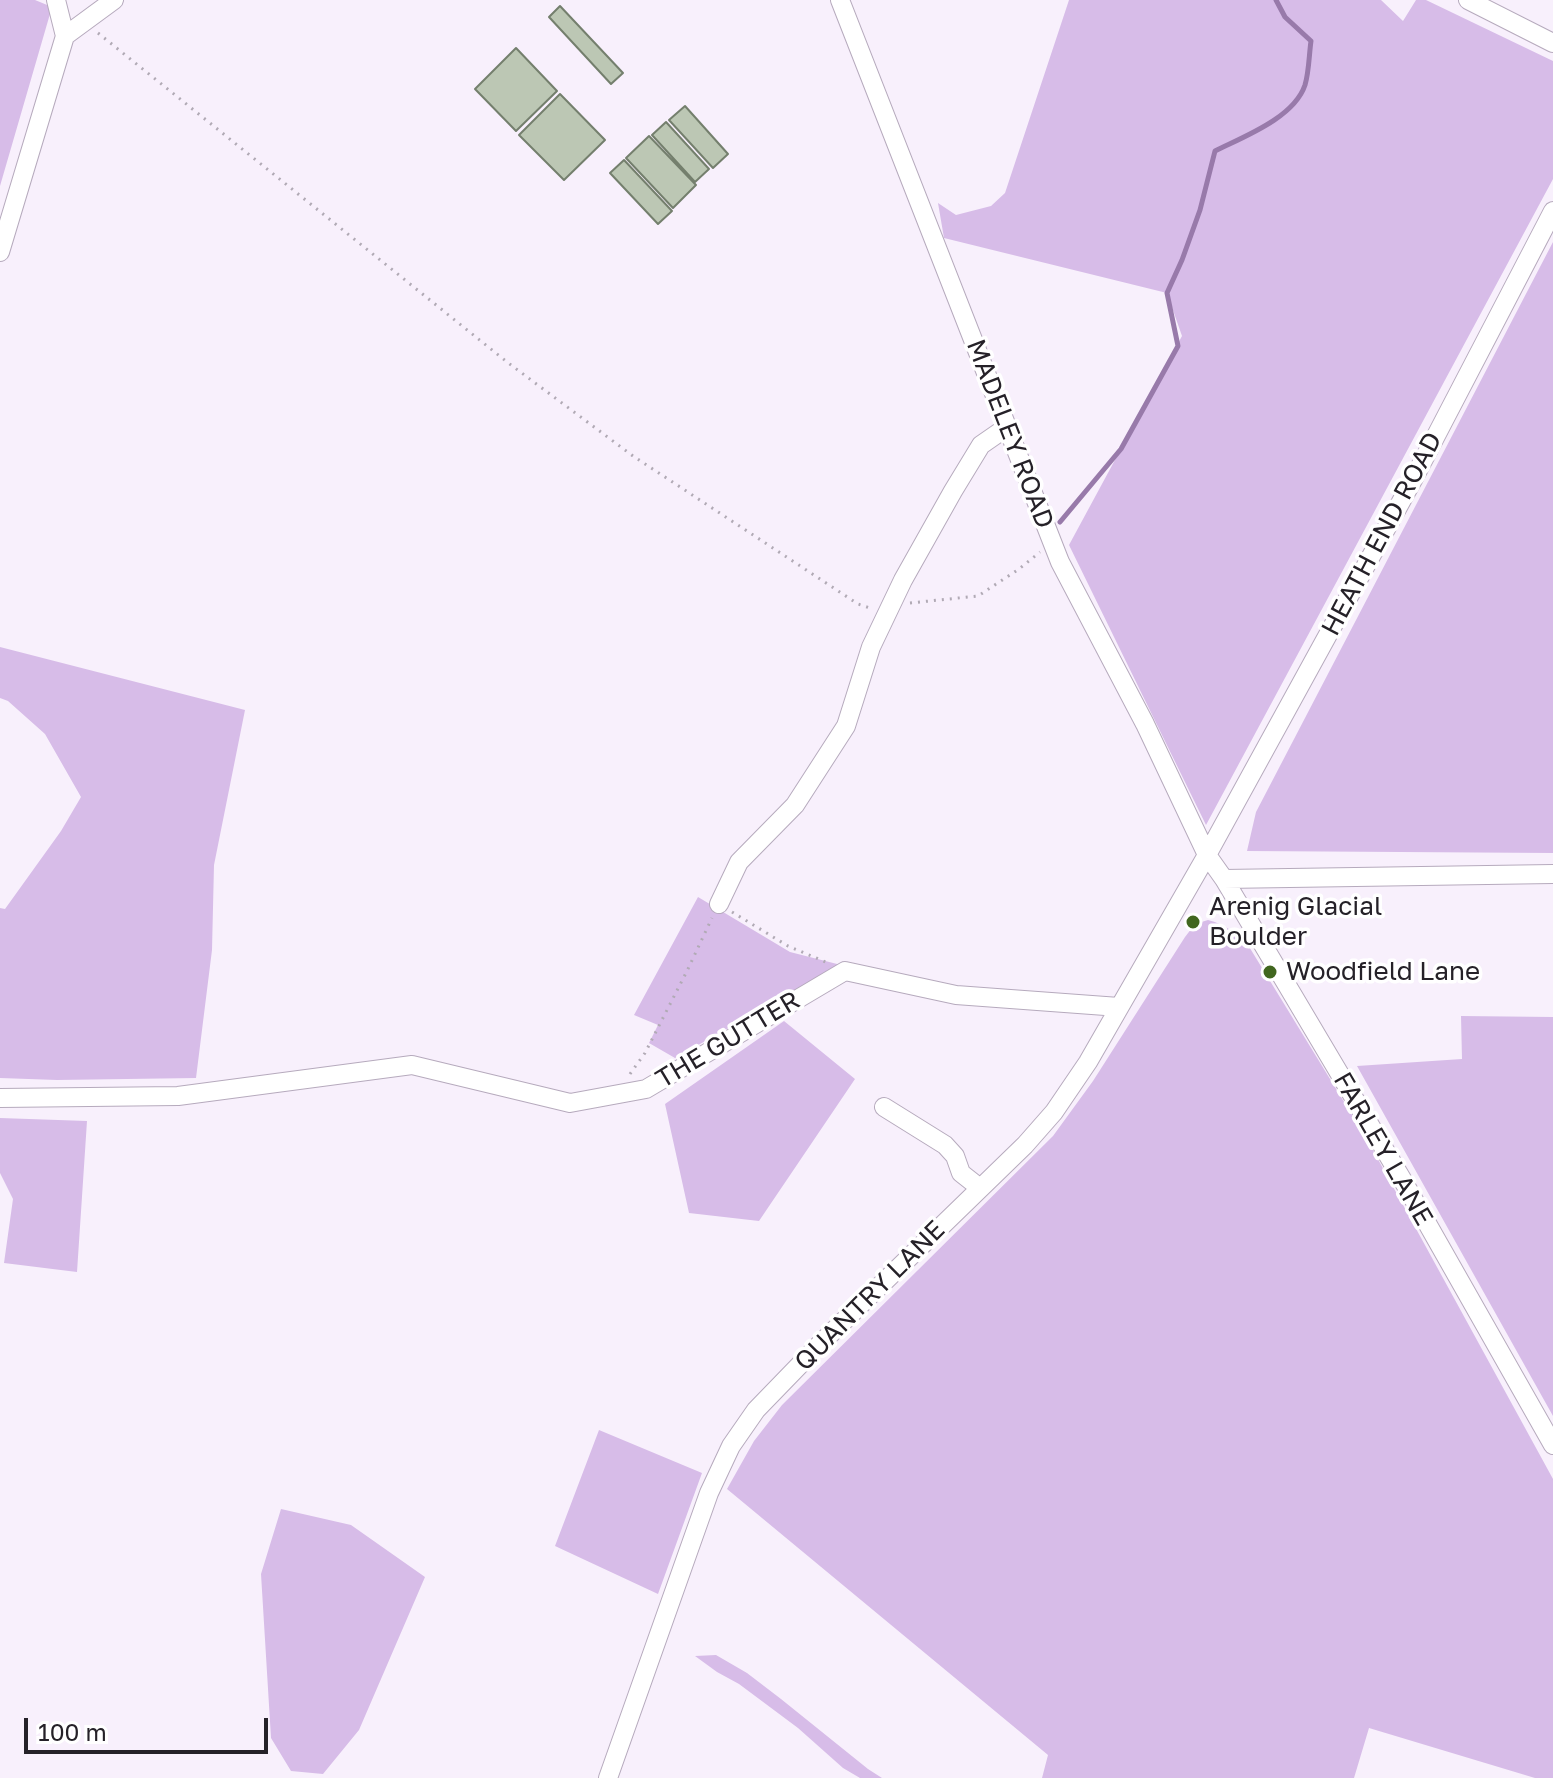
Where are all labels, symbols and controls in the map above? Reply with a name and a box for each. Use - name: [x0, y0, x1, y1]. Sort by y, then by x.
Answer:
- street label: MADELEY ROAD: [960, 335, 1060, 533]
- street label: HEATH END ROAD: [1315, 427, 1449, 641]
- place label: Arenig Glacial Boulder: [1209, 891, 1382, 952]
- marker: Arenig Glacial Boulder: [1184, 913, 1202, 931]
- place label: Woodfield Lane: [1286, 956, 1480, 988]
- marker: Woodfield Lane: [1261, 963, 1279, 981]
- street label: THE GUTTER: [650, 985, 806, 1095]
- street label: FARLEY LANE: [1327, 1067, 1439, 1231]
- street label: QUANTRY LANE: [788, 1214, 952, 1378]
- scale bar: [28, 1702, 272, 1752]
- text: 100 m: [38, 1717, 107, 1746]

